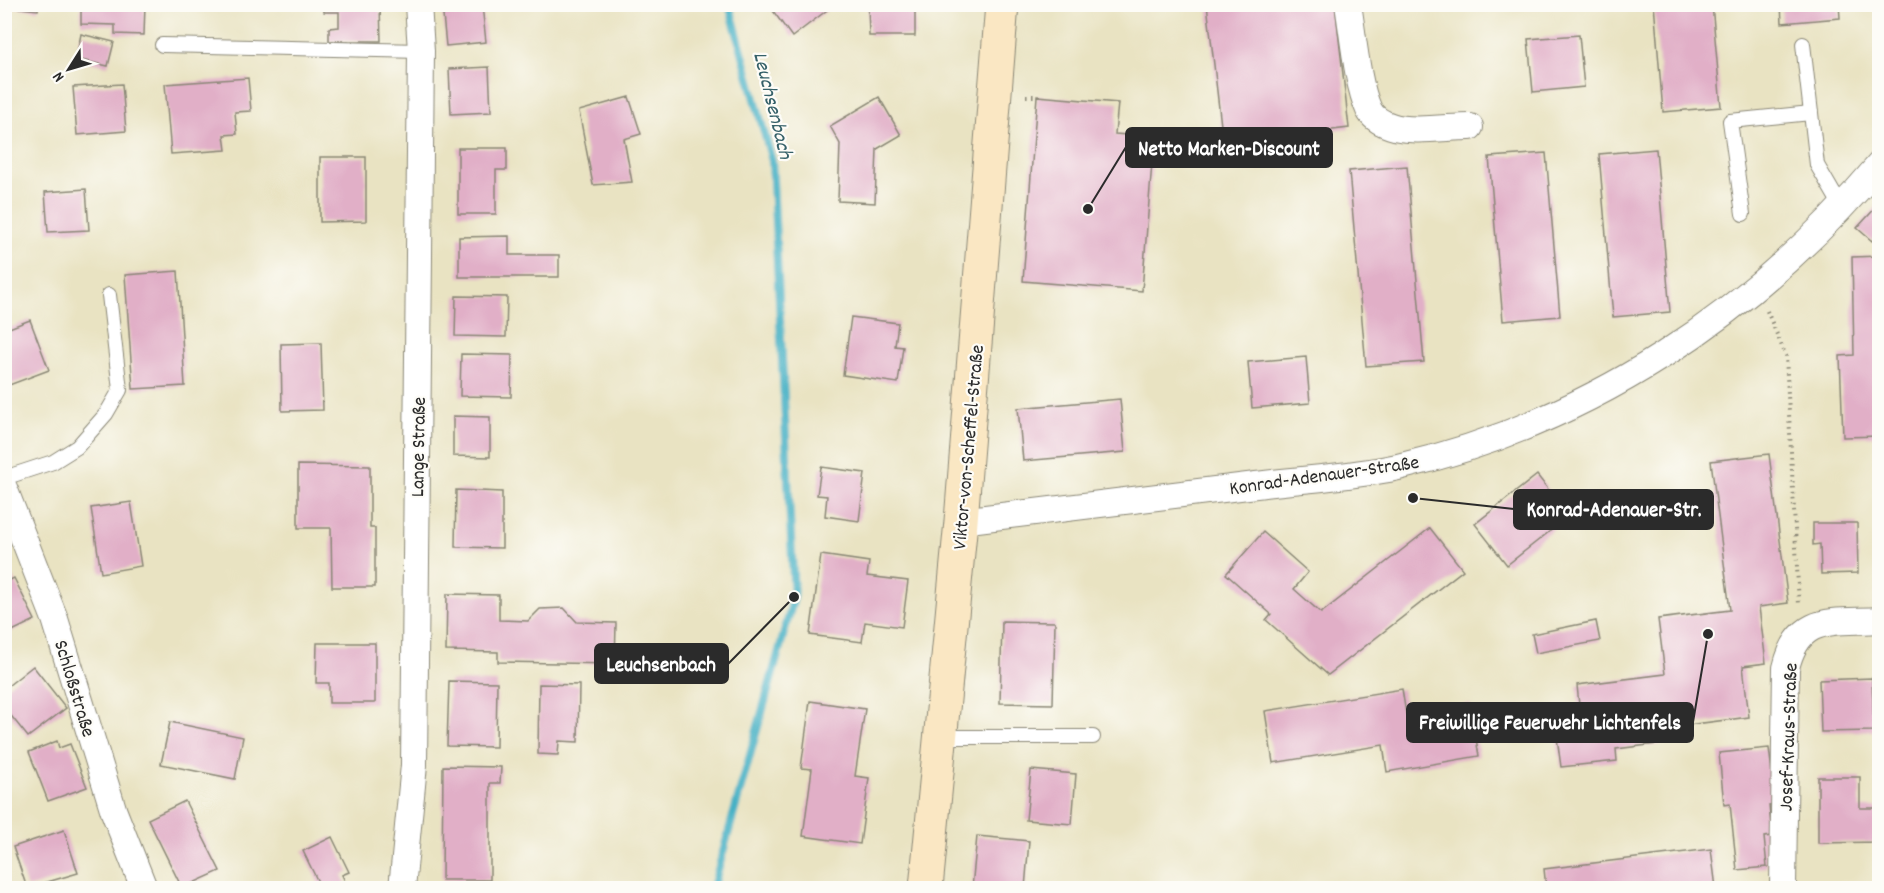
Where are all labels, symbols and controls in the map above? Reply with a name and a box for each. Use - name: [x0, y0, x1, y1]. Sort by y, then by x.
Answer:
- north arrow: [39, 39, 99, 99]
- water label: Leuchsenbach: [743, 49, 799, 164]
- text: N: [47, 66, 71, 87]
- callout: Netto Marken-Discount: [1126, 128, 1332, 167]
- text: Netto Marken-Discount: [1138, 136, 1320, 166]
- street label: Viktor-von-Scheffel-Straße: [947, 344, 993, 551]
- street label: Lange Straße: [405, 397, 435, 497]
- street label: Konrad-Adenauer-Straße: [1228, 450, 1421, 504]
- callout: Konrad-Adenauer-Str.: [1514, 490, 1713, 529]
- text: Konrad-Adenauer-Str.: [1526, 497, 1702, 527]
- street label: Schloßstraße: [45, 637, 101, 741]
- callout: Leuchsenbach: [595, 644, 728, 683]
- text: Leuchsenbach: [606, 652, 716, 682]
- street label: Josef-Kraus-Straße: [1773, 662, 1807, 812]
- callout: Freiwillige Feuerwehr Lichtenfels: [1407, 703, 1693, 742]
- text: Freiwillige Feuerwehr Lichtenfels: [1419, 710, 1681, 740]

